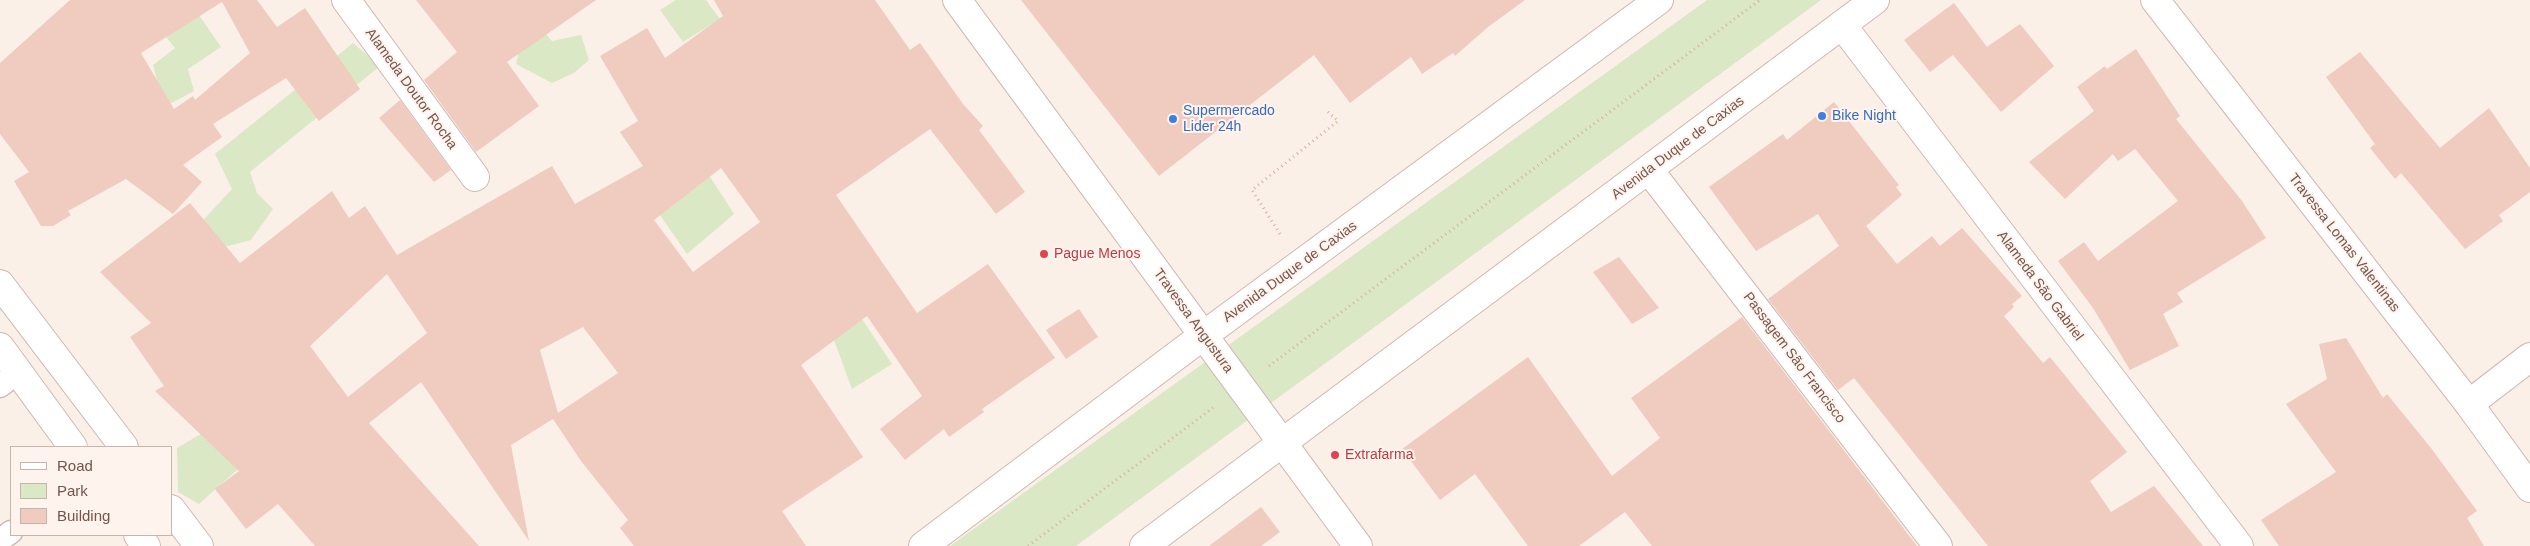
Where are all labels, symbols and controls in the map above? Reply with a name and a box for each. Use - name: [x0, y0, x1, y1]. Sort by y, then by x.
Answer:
- street label: Alameda Doutor Rocha: [361, 25, 461, 153]
- street label: Avenida Duque de Caxias: [1608, 93, 1748, 203]
- place label: Supermercado Lider 24h: [1183, 103, 1275, 136]
- place label: Bike Night: [1832, 108, 1896, 124]
- marker: Bike Night: [1816, 110, 1828, 122]
- marker: Supermercado Lider 24h: [1167, 113, 1179, 125]
- street label: Travessa Lomas Valentinas: [2285, 170, 2403, 316]
- street label: Avenida Duque de Caxias: [1220, 218, 1360, 326]
- street label: Alameda São Gabriel: [1993, 228, 2087, 344]
- place label: Pague Menos: [1054, 246, 1140, 262]
- marker: Pague Menos: [1038, 248, 1050, 260]
- street label: Travessa Angustura: [1150, 266, 1236, 376]
- street label: Passagem São Francisco: [1739, 289, 1849, 427]
- legend: [10, 446, 172, 536]
- place label: Extrafarma: [1345, 447, 1413, 463]
- marker: Extrafarma: [1329, 449, 1341, 461]
- text: Road: [57, 457, 93, 474]
- text: Park: [57, 482, 88, 499]
- text: Building: [57, 507, 110, 524]

